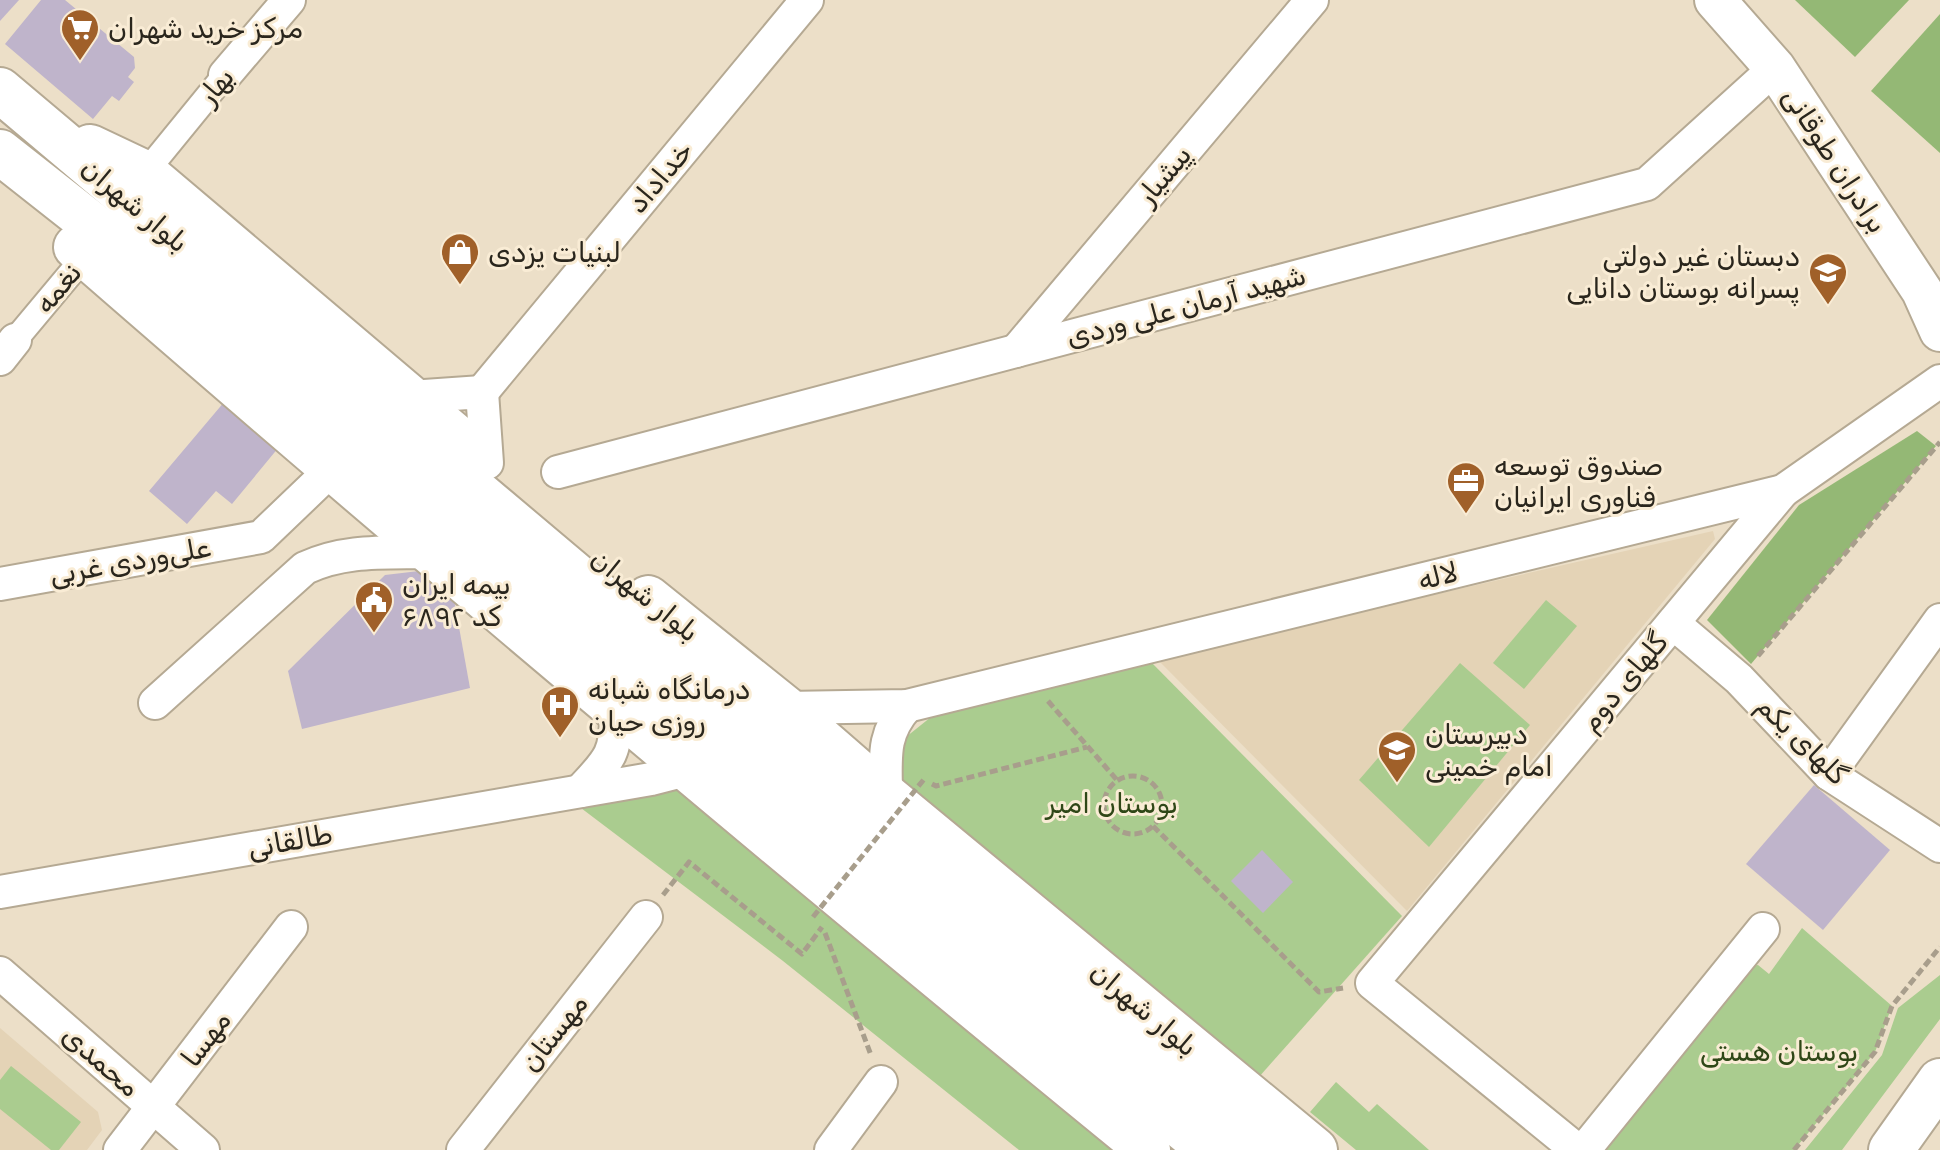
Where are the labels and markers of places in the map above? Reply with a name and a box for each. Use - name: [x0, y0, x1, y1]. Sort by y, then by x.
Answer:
- supermarket icon: مرکز خرید شهران: [59, 7, 101, 62]
- place label: مرکز خرید شهران: [108, 12, 303, 45]
- shop icon: لبنیات یزدی: [439, 231, 481, 286]
- place label: لبنیات یزدی: [488, 236, 621, 269]
- place label: دبستان غیر دولتی پسرانه بوستان دانایی: [1566, 240, 1800, 307]
- school or university icon: دبستان غیر دولتی پسرانه بوستان دانایی: [1807, 251, 1849, 306]
- place label: صندوق توسعه فناوری ایرانیان: [1494, 449, 1663, 514]
- office icon: صندوق توسعه فناوری ایرانیان: [1445, 460, 1487, 515]
- place label: بیمه ایران کد ۶۸۹۲: [402, 568, 511, 633]
- public building icon: بیمه ایران کد ۶۸۹۲: [353, 579, 395, 634]
- place label: درمانگاه شبانه روزی حیان: [588, 673, 750, 738]
- hospital icon: درمانگاه شبانه روزی حیان: [539, 684, 581, 739]
- place label: دبیرستان امام خمینی: [1425, 718, 1553, 785]
- school or university icon: دبیرستان امام خمینی: [1376, 729, 1418, 784]

